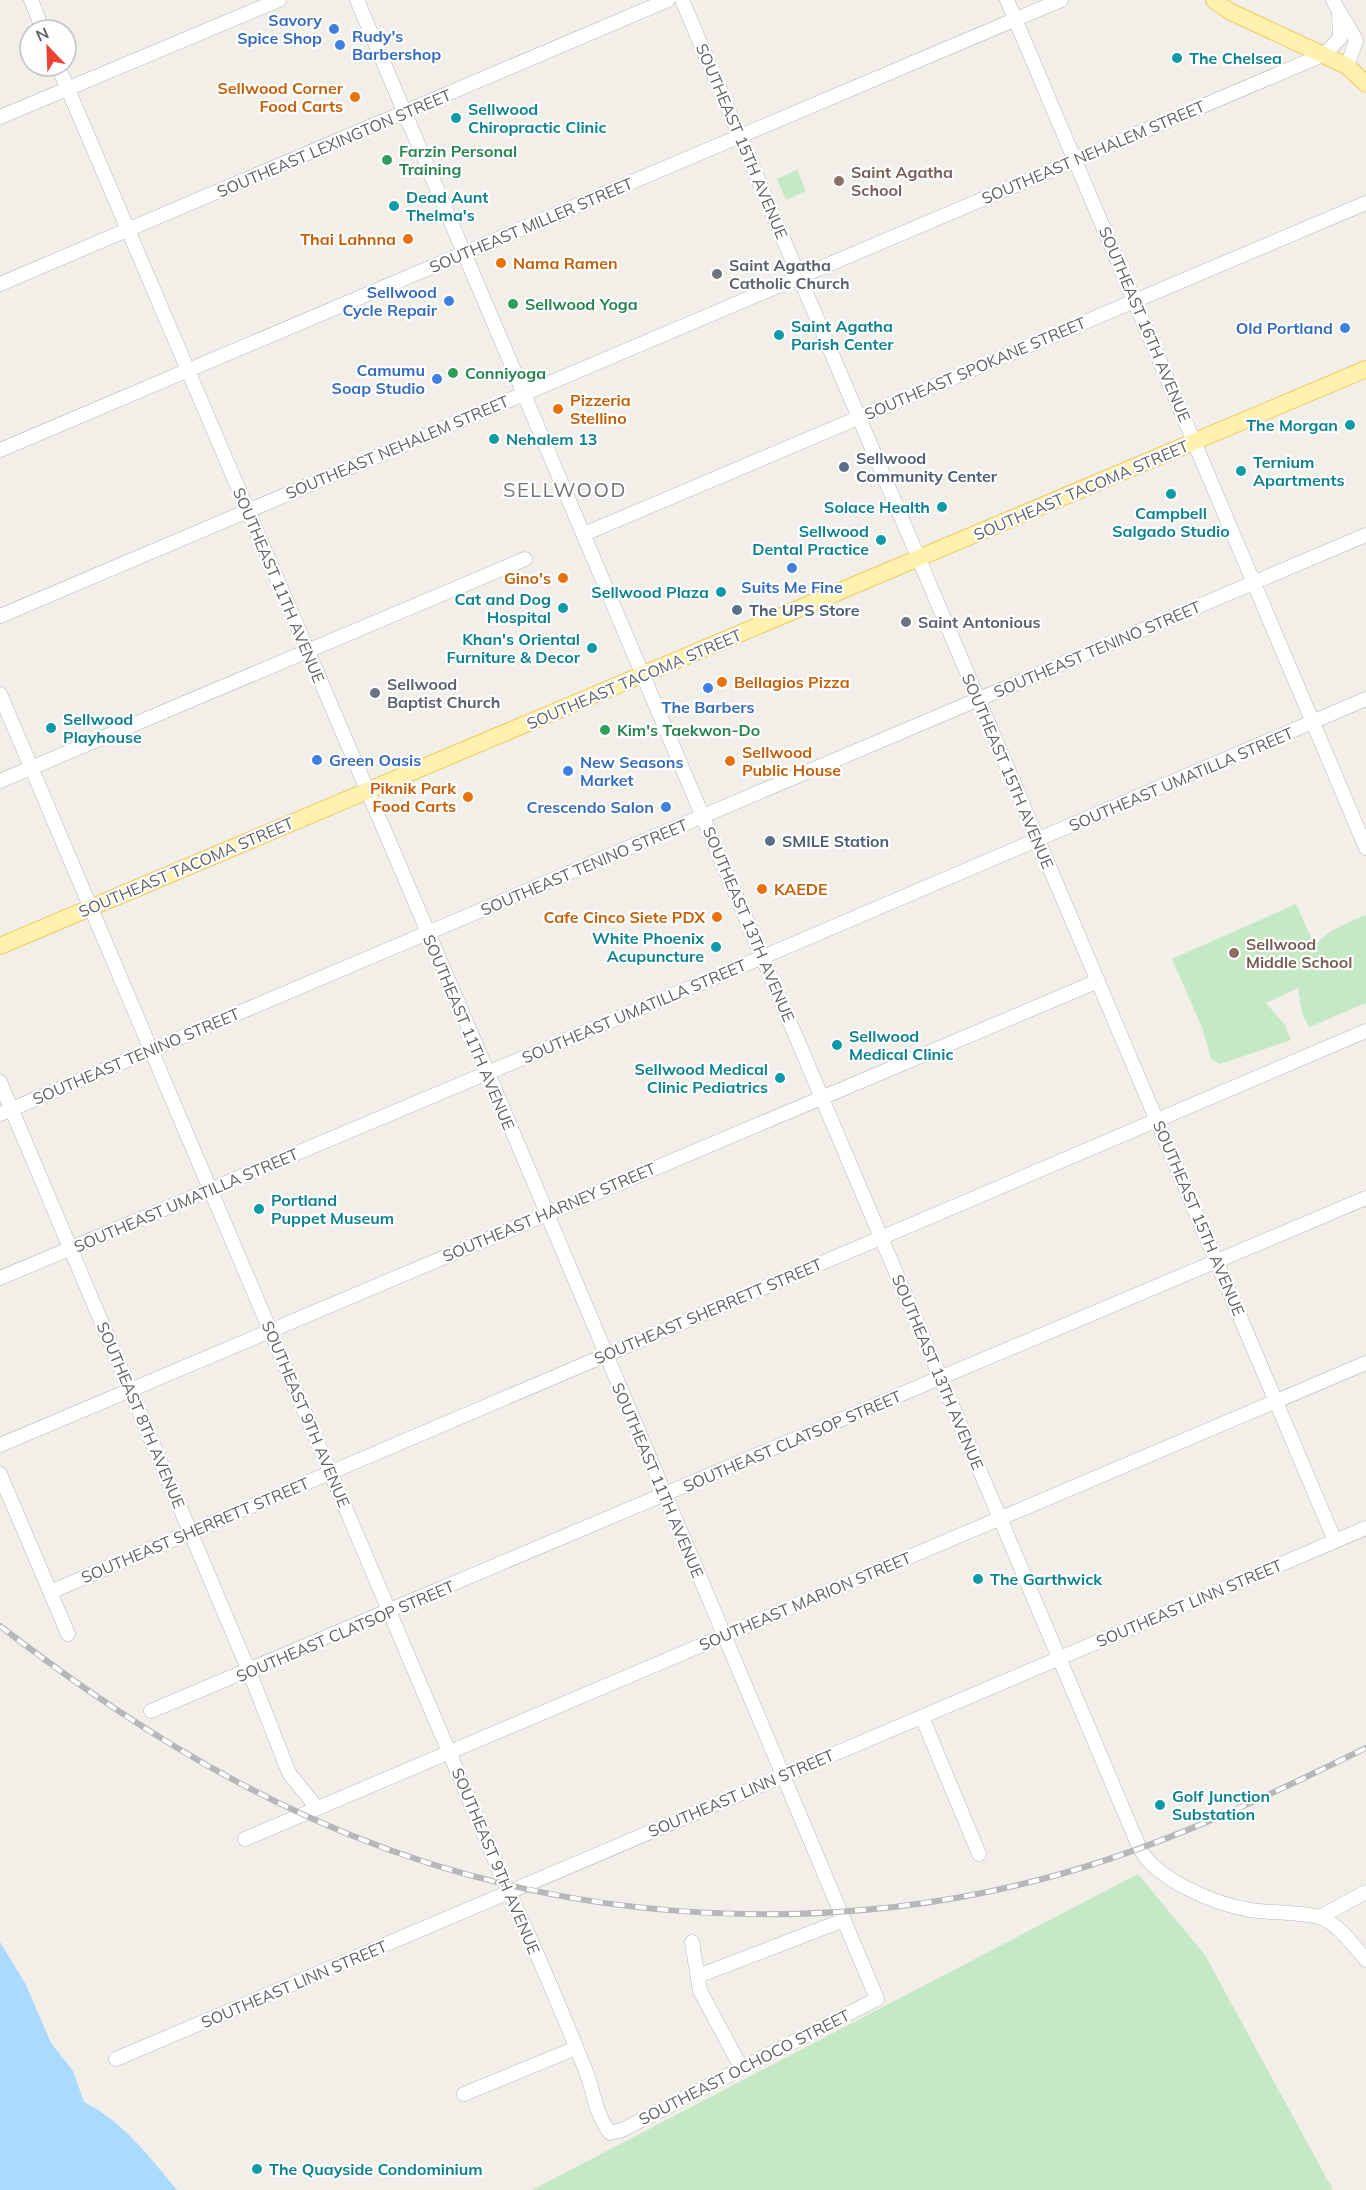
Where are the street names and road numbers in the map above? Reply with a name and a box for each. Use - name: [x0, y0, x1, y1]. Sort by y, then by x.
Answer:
- street label: SOUTHEAST 15TH AVENUE: [692, 40, 792, 242]
- street label: SOUTHEAST LEXINGTON STREET: [214, 84, 454, 202]
- street label: SOUTHEAST NEHALEM STREET: [978, 96, 1208, 208]
- street label: SOUTHEAST MILLER STREET: [426, 173, 636, 277]
- street label: SOUTHEAST 16TH AVENUE: [1095, 223, 1195, 425]
- street label: SOUTHEAST SPOKANE STREET: [861, 312, 1089, 424]
- street label: SOUTHEAST NEHALEM STREET: [282, 391, 512, 503]
- street label: SOUTHEAST TACOMA STREET: [970, 435, 1192, 544]
- street label: SOUTHEAST 11TH AVENUE: [229, 484, 329, 686]
- street label: SOUTHEAST TENINO STREET: [991, 596, 1204, 702]
- street label: SOUTHEAST TACOMA STREET: [523, 624, 745, 733]
- street label: SOUTHEAST 15TH AVENUE: [958, 670, 1058, 872]
- street label: SOUTHEAST UMATILLA STREET: [1066, 722, 1297, 835]
- street label: SOUTHEAST TACOMA STREET: [75, 812, 297, 921]
- street label: SOUTHEAST TENINO STREET: [478, 814, 691, 920]
- street label: SOUTHEAST 13TH AVENUE: [699, 823, 799, 1025]
- street label: SOUTHEAST 11TH AVENUE: [419, 931, 519, 1133]
- street label: SOUTHEAST UMATILLA STREET: [519, 954, 750, 1067]
- street label: SOUTHEAST TENINO STREET: [30, 1003, 243, 1109]
- street label: SOUTHEAST 15TH AVENUE: [1149, 1117, 1249, 1319]
- street label: SOUTHEAST UMATILLA STREET: [71, 1143, 302, 1256]
- street label: SOUTHEAST HARNEY STREET: [440, 1158, 659, 1266]
- street label: SOUTHEAST SHERRETT STREET: [591, 1254, 825, 1368]
- street label: SOUTHEAST 13TH AVENUE: [888, 1271, 988, 1473]
- street label: SOUTHEAST 9TH AVENUE: [258, 1318, 354, 1510]
- street label: SOUTHEAST 8TH AVENUE: [93, 1319, 189, 1511]
- street label: SOUTHEAST 11TH AVENUE: [608, 1379, 708, 1581]
- street label: SOUTHEAST CLATSOP STREET: [680, 1386, 904, 1496]
- street label: SOUTHEAST SHERRETT STREET: [78, 1473, 312, 1587]
- street label: SOUTHEAST MARION STREET: [696, 1547, 914, 1655]
- street label: SOUTHEAST LINN STREET: [1093, 1555, 1285, 1651]
- street label: SOUTHEAST CLATSOP STREET: [233, 1576, 457, 1686]
- street label: SOUTHEAST LINN STREET: [645, 1745, 837, 1841]
- street label: SOUTHEAST 9TH AVENUE: [448, 1765, 544, 1957]
- street label: SOUTHEAST LINN STREET: [198, 1936, 390, 2032]
- street label: SOUTHEAST OCHOCO STREET: [635, 2005, 853, 2129]

